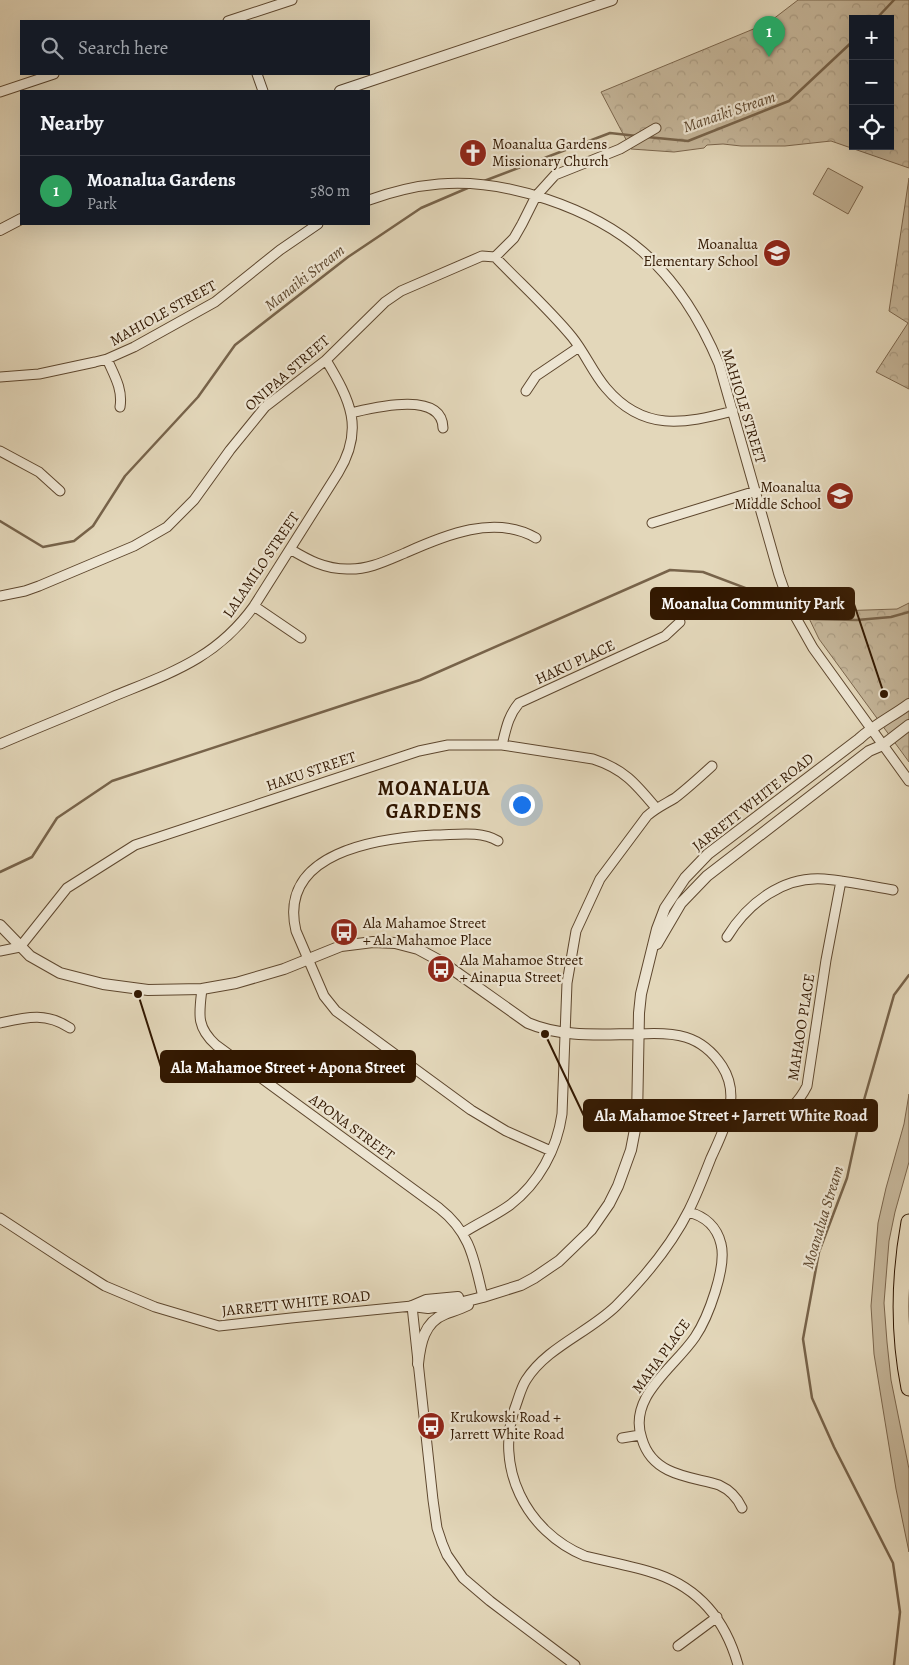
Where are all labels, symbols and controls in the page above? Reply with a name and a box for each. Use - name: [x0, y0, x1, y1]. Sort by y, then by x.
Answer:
- map controls: [849, 15, 894, 150]
- button: +: [849, 15, 894, 60]
- pin: 1: [753, 16, 785, 57]
- search box: [20, 20, 370, 75]
- icon: search: [38, 34, 66, 62]
- text: Search here: [78, 35, 168, 61]
- button: −: [849, 60, 894, 105]
- water label: Manaiki Stream: [680, 86, 779, 138]
- button: locate: [849, 105, 894, 150]
- text: Nearby: [40, 109, 103, 137]
- place label: Moanalua Gardens Missionary Church: [492, 134, 609, 171]
- church icon: Moanalua Gardens Missionary Church: [458, 138, 488, 168]
- text: Moanalua Gardens: [87, 167, 236, 193]
- text: 1: [53, 180, 59, 202]
- text: 580 m: [310, 180, 350, 202]
- text: Park: [87, 193, 117, 215]
- place label: Moanalua Elementary School: [643, 234, 758, 271]
- school or university icon: Moanalua Elementary School: [762, 238, 792, 268]
- water label: Manaiki Stream: [260, 239, 350, 316]
- street label: MAHIOLE STREET: [106, 275, 221, 351]
- street label: ONIPAA STREET: [240, 330, 334, 415]
- street label: MAHIOLE STREET: [717, 346, 771, 467]
- place label: Moanalua Middle School: [734, 477, 821, 514]
- school or university icon: Moanalua Middle School: [825, 481, 855, 511]
- street label: LALAMILO STREET: [218, 507, 304, 622]
- callout: Moanalua Community Park: [651, 588, 854, 619]
- text: Moanalua Community Park: [661, 593, 845, 615]
- street label: HAKU PLACE: [532, 635, 618, 689]
- street label: HAKU STREET: [263, 746, 359, 796]
- street label: JARRETT WHITE ROAD: [688, 748, 818, 856]
- district label: MOANALUA GARDENS: [378, 775, 490, 825]
- your location: [509, 792, 535, 818]
- place label: Ala Mahamoe Street + Ala Mahamoe Place: [362, 913, 492, 950]
- bus stop icon: Ala Mahamoe Street + Ala Mahamoe Place: [329, 917, 359, 947]
- place label: Ala Mahamoe Street + Ainapua Street: [459, 950, 583, 987]
- bus stop icon: Ala Mahamoe Street + Ainapua Street: [426, 954, 456, 984]
- street label: MAHAOO PLACE: [783, 972, 819, 1082]
- callout: Ala Mahamoe Street + Apona Street: [161, 1051, 415, 1082]
- text: Ala Mahamoe Street + Apona Street: [170, 1057, 406, 1079]
- street label: APONA STREET: [304, 1089, 399, 1165]
- callout: Ala Mahamoe Street + Jarrett White Road: [584, 1100, 877, 1131]
- text: Ala Mahamoe Street + Jarrett White Road: [593, 1105, 868, 1127]
- water label: Moanalua Stream: [797, 1163, 849, 1272]
- street label: JARRETT WHITE ROAD: [221, 1285, 371, 1321]
- street label: MAHA PLACE: [627, 1315, 695, 1397]
- place label: Krukowski Road + Jarrett White Road: [450, 1407, 565, 1444]
- bus stop icon: Krukowski Road + Jarrett White Road: [416, 1411, 446, 1441]

